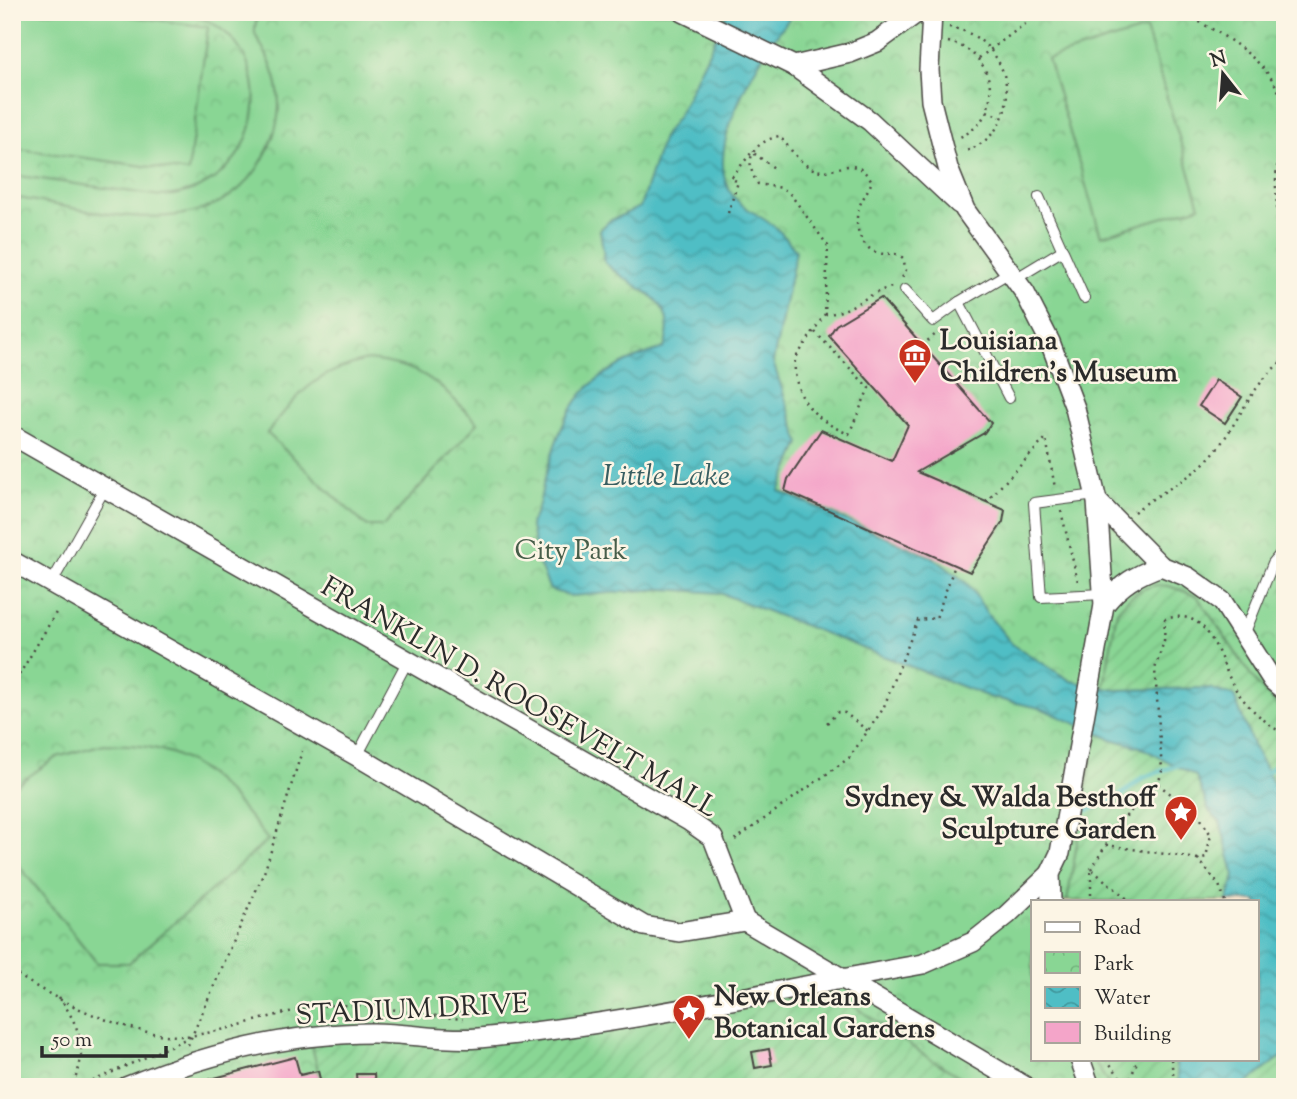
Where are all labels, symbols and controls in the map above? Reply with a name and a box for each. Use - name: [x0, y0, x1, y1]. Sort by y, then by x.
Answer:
- north arrow: [1188, 38, 1258, 108]
- text: N: [1208, 45, 1230, 75]
- place label: Louisiana Children's Museum: [940, 322, 1178, 394]
- museum icon: Louisiana Children's Museum: [896, 336, 934, 385]
- water label: Little Lake: [602, 456, 730, 499]
- park label: City Park: [514, 532, 628, 572]
- street label: FRANKLIN D. ROOSEVELT MALL: [313, 568, 724, 829]
- place label: Sydney & Walda Besthoff Sculpture Garden: [844, 779, 1158, 851]
- place icon: Sydney & Walda Besthoff Sculpture Garden: [1162, 793, 1200, 842]
- legend: [1031, 900, 1258, 1060]
- text: Road: [1094, 914, 1141, 944]
- text: Park: [1094, 950, 1135, 980]
- place label: New Orleans Botanical Gardens: [714, 978, 935, 1050]
- text: Water: [1094, 984, 1151, 1014]
- street label: STADIUM DRIVE: [295, 985, 530, 1037]
- place icon: New Orleans Botanical Gardens: [670, 992, 708, 1041]
- scale bar: [42, 1015, 166, 1059]
- text: Building: [1094, 1020, 1171, 1050]
- text: 50 m: [51, 1026, 92, 1056]

